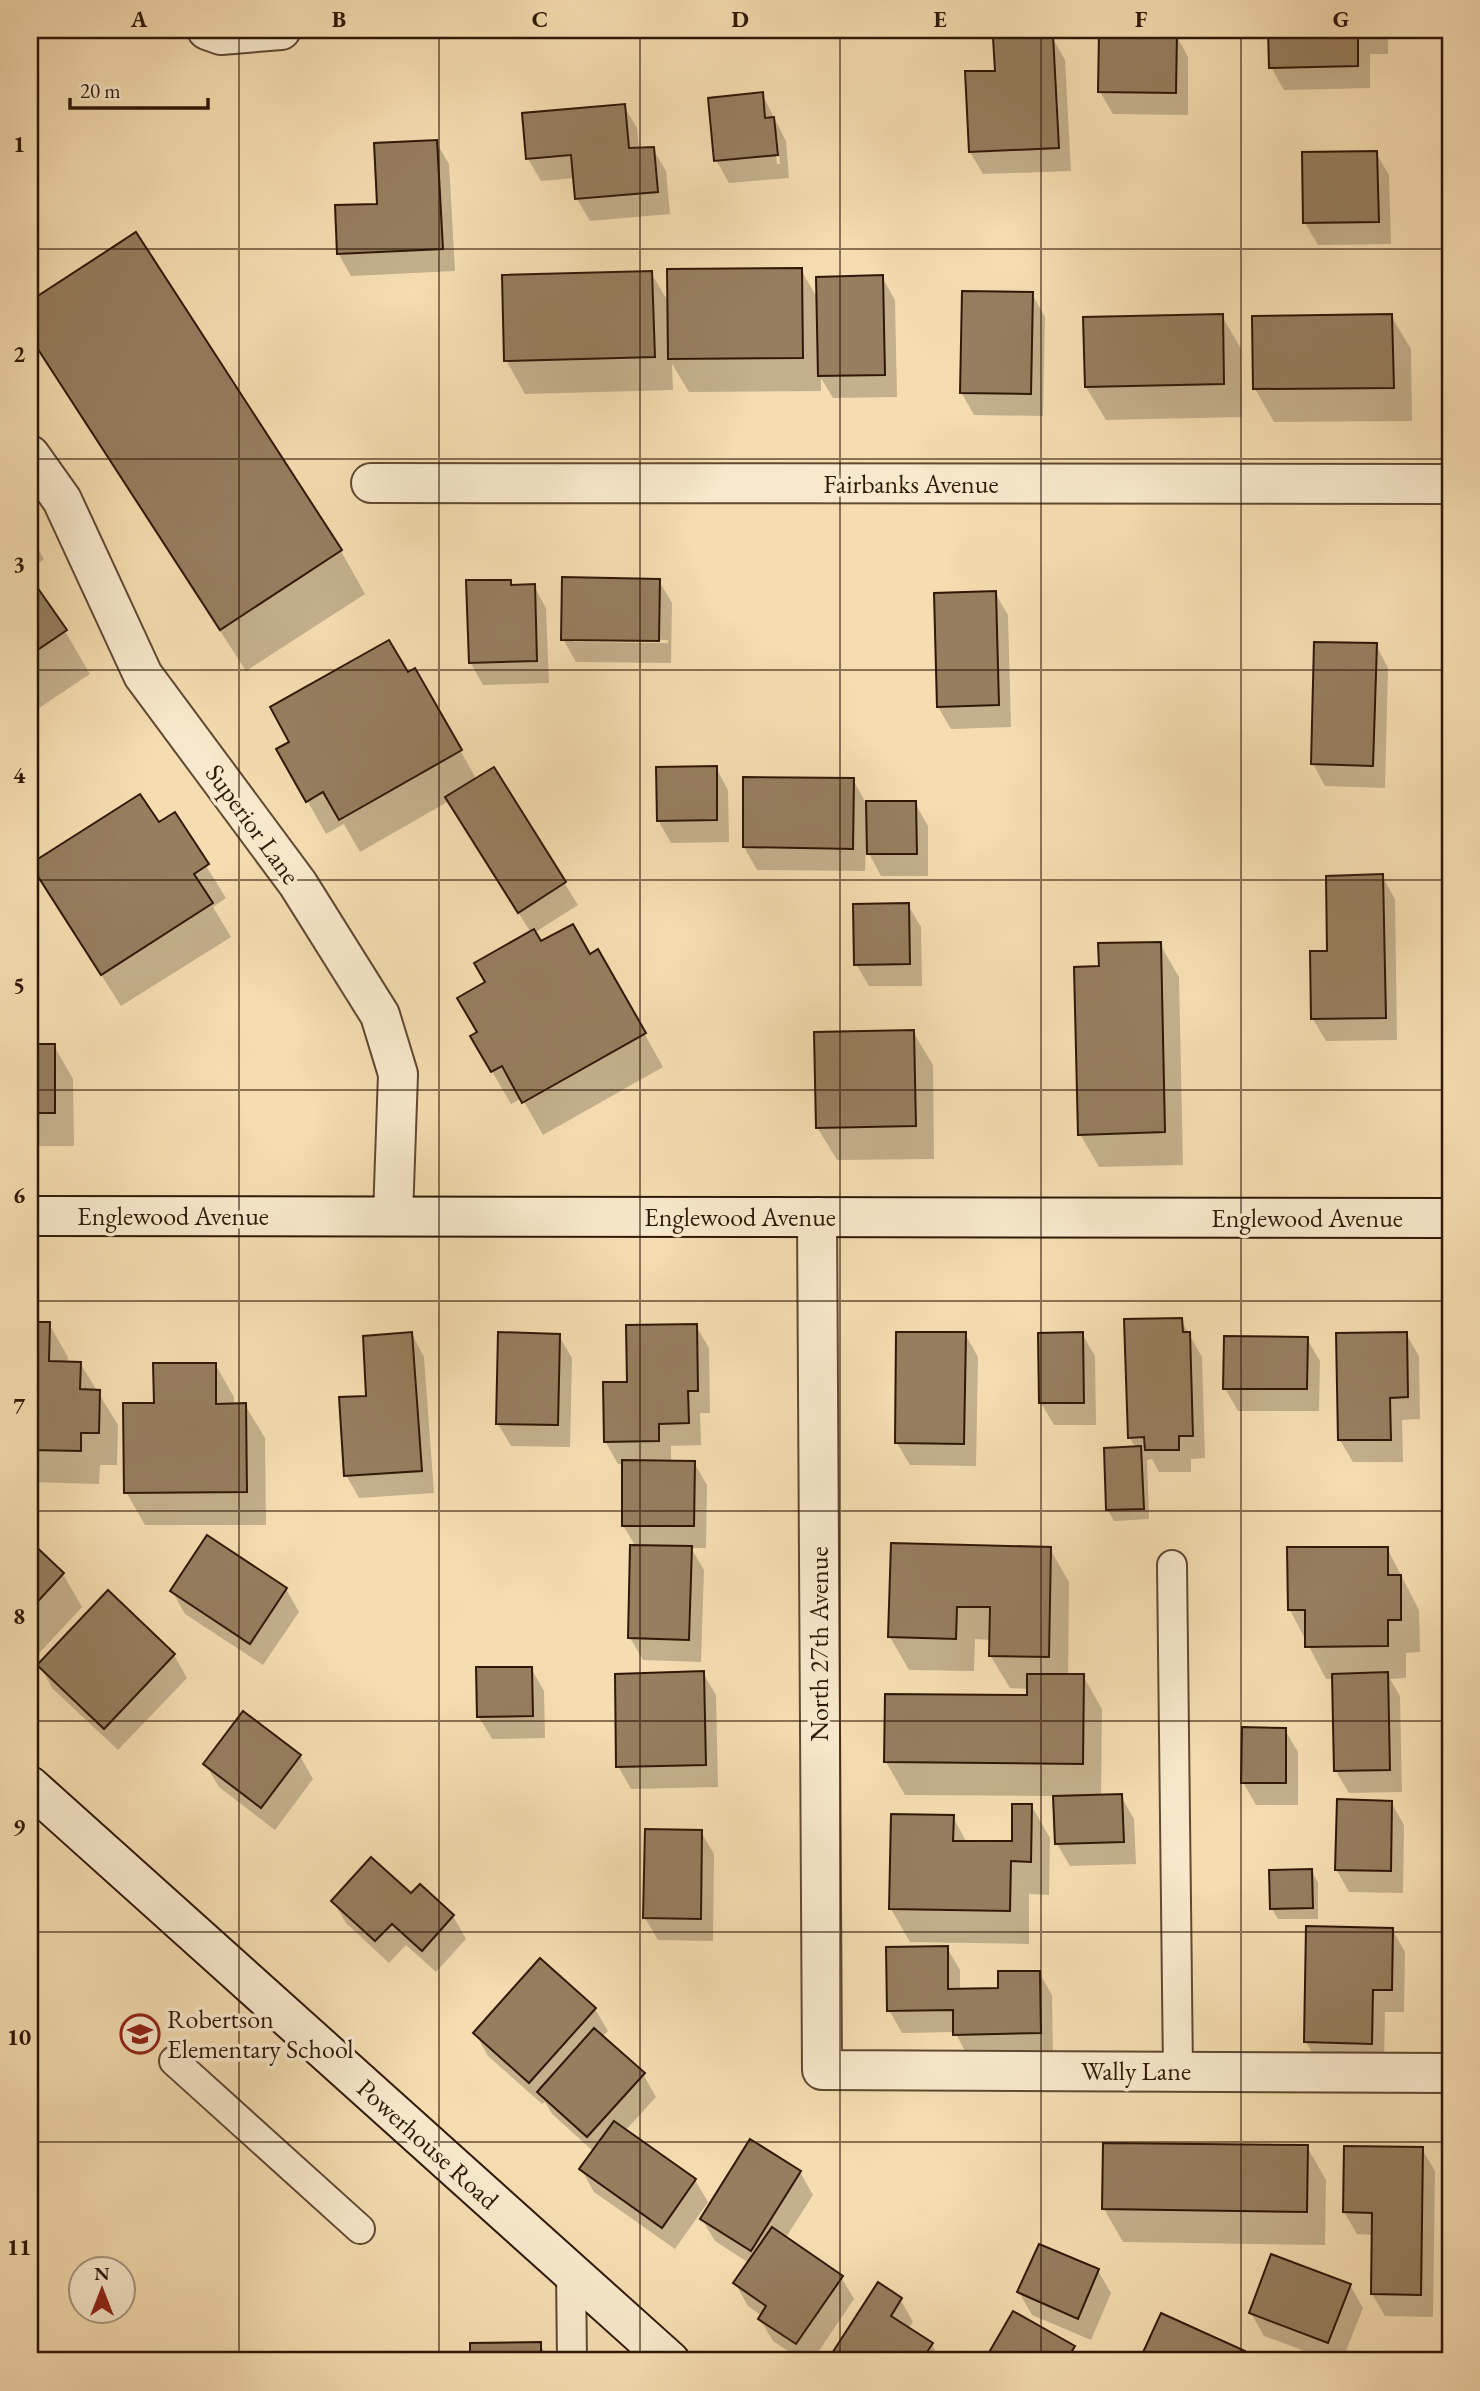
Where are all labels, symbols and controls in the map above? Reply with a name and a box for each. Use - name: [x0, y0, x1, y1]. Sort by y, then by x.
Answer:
- text: A: [130, 4, 148, 34]
- text: B: [332, 4, 346, 34]
- text: C: [532, 4, 548, 34]
- text: D: [731, 4, 749, 34]
- text: E: [933, 4, 947, 34]
- text: F: [1135, 4, 1148, 34]
- text: G: [1333, 4, 1349, 34]
- scale bar: [70, 66, 208, 110]
- text: 20 m: [80, 77, 121, 104]
- text: 1: [13, 129, 25, 159]
- text: 2: [13, 339, 25, 369]
- street label: Fairbanks Avenue: [823, 467, 999, 501]
- text: 3: [13, 549, 25, 579]
- street label: Superior Lane: [198, 757, 308, 891]
- text: 4: [13, 760, 26, 790]
- text: 5: [13, 970, 25, 1000]
- text: 6: [13, 1180, 25, 1210]
- street label: Englewood Avenue: [77, 1199, 269, 1233]
- street label: Englewood Avenue: [644, 1200, 836, 1234]
- street label: Englewood Avenue: [1211, 1201, 1403, 1235]
- text: 7: [13, 1391, 26, 1421]
- street label: North 27th Avenue: [802, 1546, 836, 1742]
- text: 8: [13, 1601, 25, 1631]
- text: 9: [13, 1812, 25, 1842]
- place label: Robertson Elementary School: [167, 2002, 354, 2066]
- school or university icon: Robertson Elementary School: [119, 2013, 161, 2055]
- text: 10: [7, 2022, 31, 2052]
- street label: Wally Lane: [1081, 2054, 1191, 2088]
- street label: Powerhouse Road: [350, 2071, 507, 2217]
- text: 11: [7, 2232, 31, 2262]
- north arrow: [66, 2254, 136, 2324]
- text: N: [94, 2261, 110, 2286]

